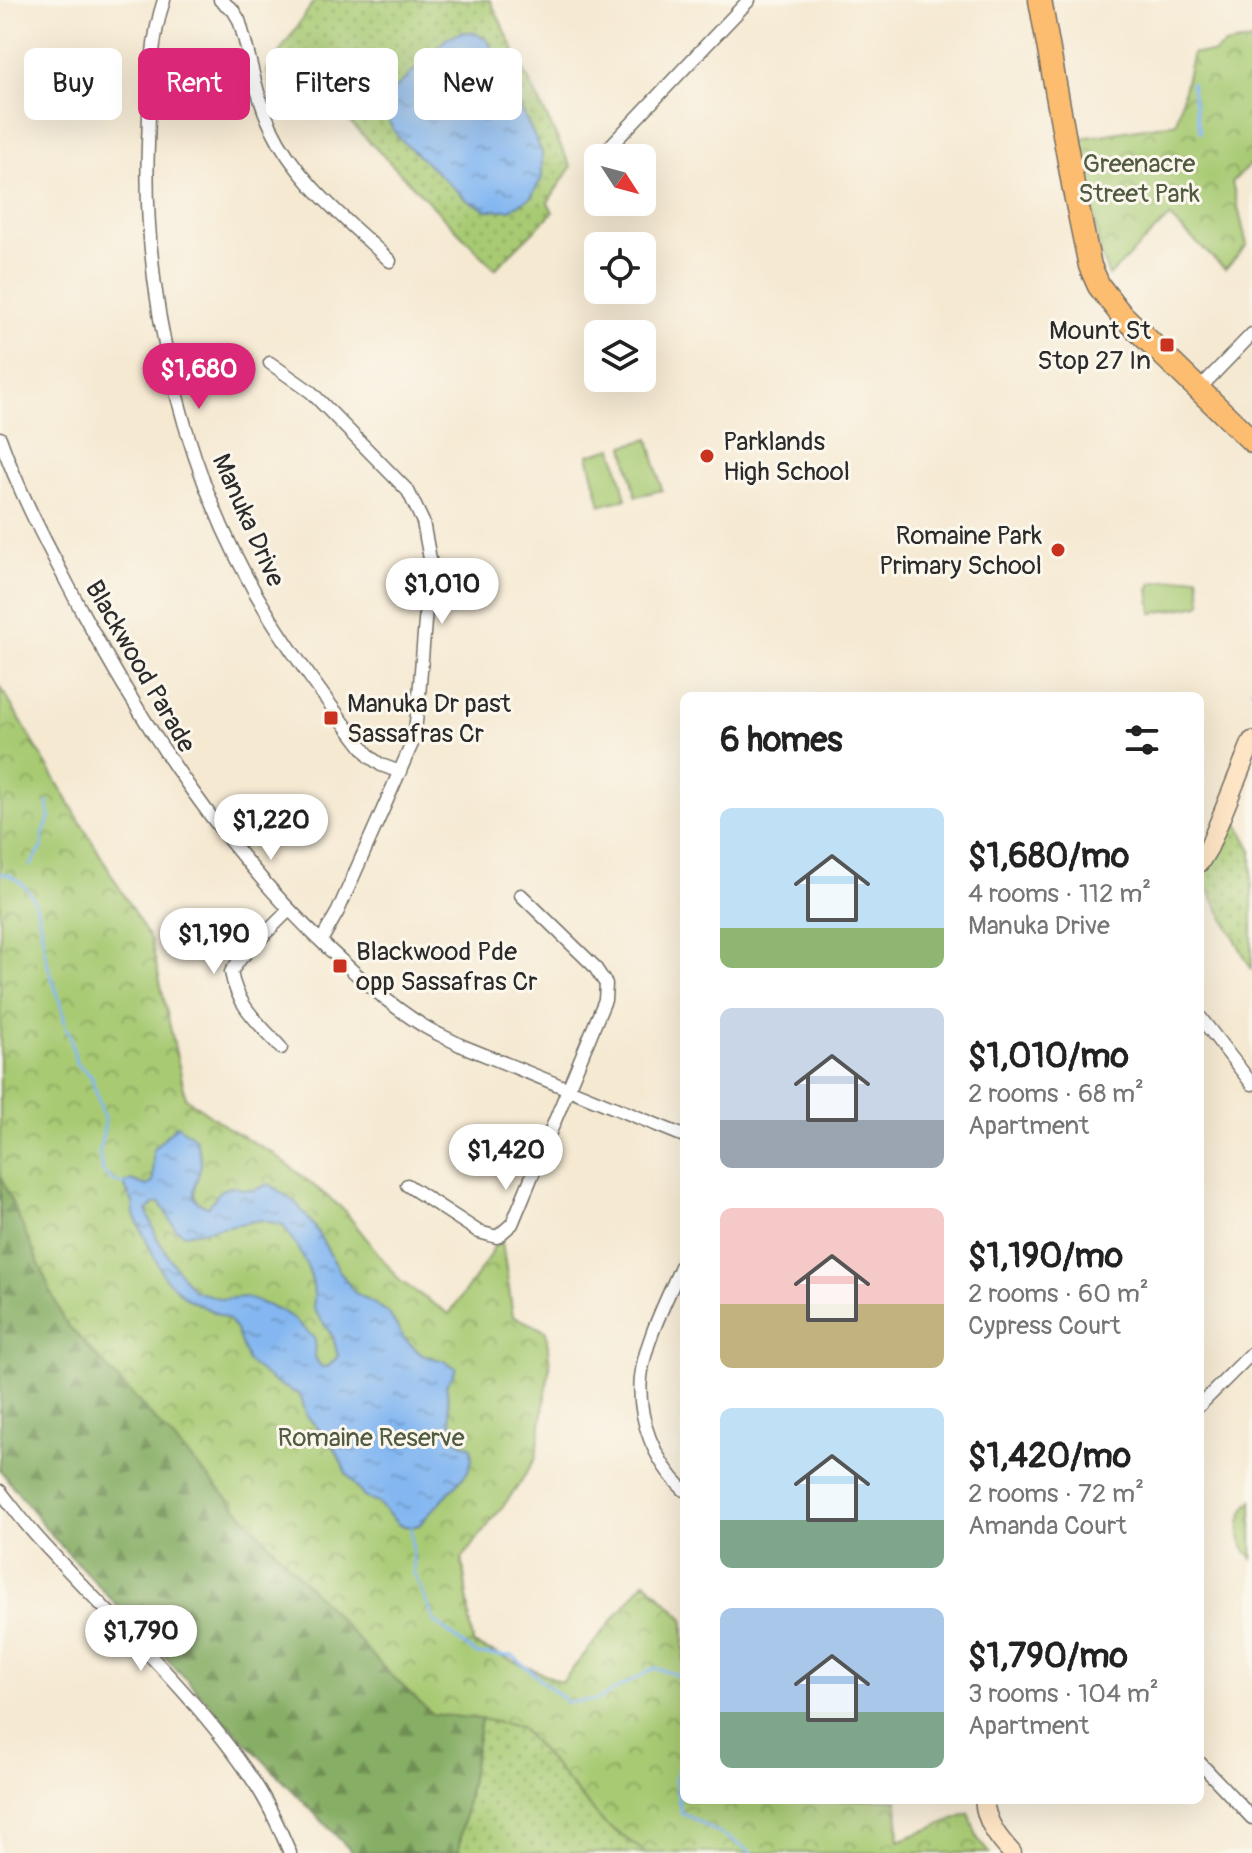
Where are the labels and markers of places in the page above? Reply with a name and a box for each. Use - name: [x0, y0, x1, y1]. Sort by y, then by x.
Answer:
- place label: Mount St Stop 27 In: [1037, 315, 1152, 377]
- marker: Mount St Stop 27 In: [1158, 336, 1176, 354]
- pin: $1,680: [134, 343, 264, 411]
- place label: Parklands High School: [723, 426, 850, 488]
- marker: Parklands High School: [698, 447, 716, 465]
- place label: Romaine Park Primary School: [879, 520, 1042, 582]
- marker: Romaine Park Primary School: [1049, 541, 1067, 559]
- pin: $1,010: [377, 558, 507, 626]
- place label: Manuka Dr past Sassafras Cr: [347, 688, 512, 750]
- marker: Manuka Dr past Sassafras Cr: [322, 709, 340, 727]
- pin: $1,220: [206, 794, 336, 862]
- pin: $1,190: [149, 908, 279, 976]
- place label: Blackwood Pde opp Sassafras Cr: [356, 936, 538, 998]
- marker: Blackwood Pde opp Sassafras Cr: [331, 957, 349, 975]
- pin: $1,420: [441, 1124, 571, 1192]
- pin: $1,790: [76, 1605, 206, 1673]

